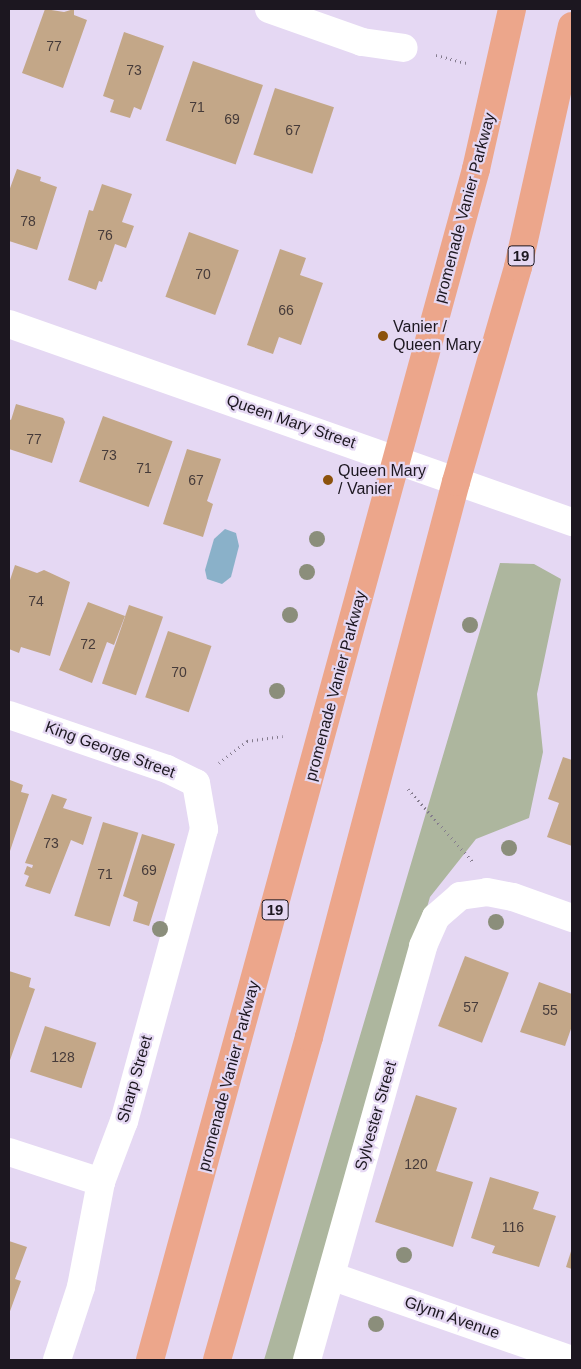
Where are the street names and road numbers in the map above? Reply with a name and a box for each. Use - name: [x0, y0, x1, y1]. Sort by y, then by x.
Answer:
- street label: promenade Vanier Parkway: [430, 111, 500, 305]
- road number: 19: [507, 244, 535, 268]
- street label: Queen Mary Street: [224, 391, 358, 453]
- street label: promenade Vanier Parkway: [301, 589, 371, 783]
- street label: King George Street: [42, 718, 178, 782]
- road number: 19: [261, 898, 289, 922]
- street label: promenade Vanier Parkway: [194, 979, 264, 1173]
- street label: Sharp Street: [113, 1033, 157, 1125]
- street label: Sylvester Street: [351, 1059, 401, 1173]
- street label: Glynn Avenue: [401, 1293, 503, 1343]

